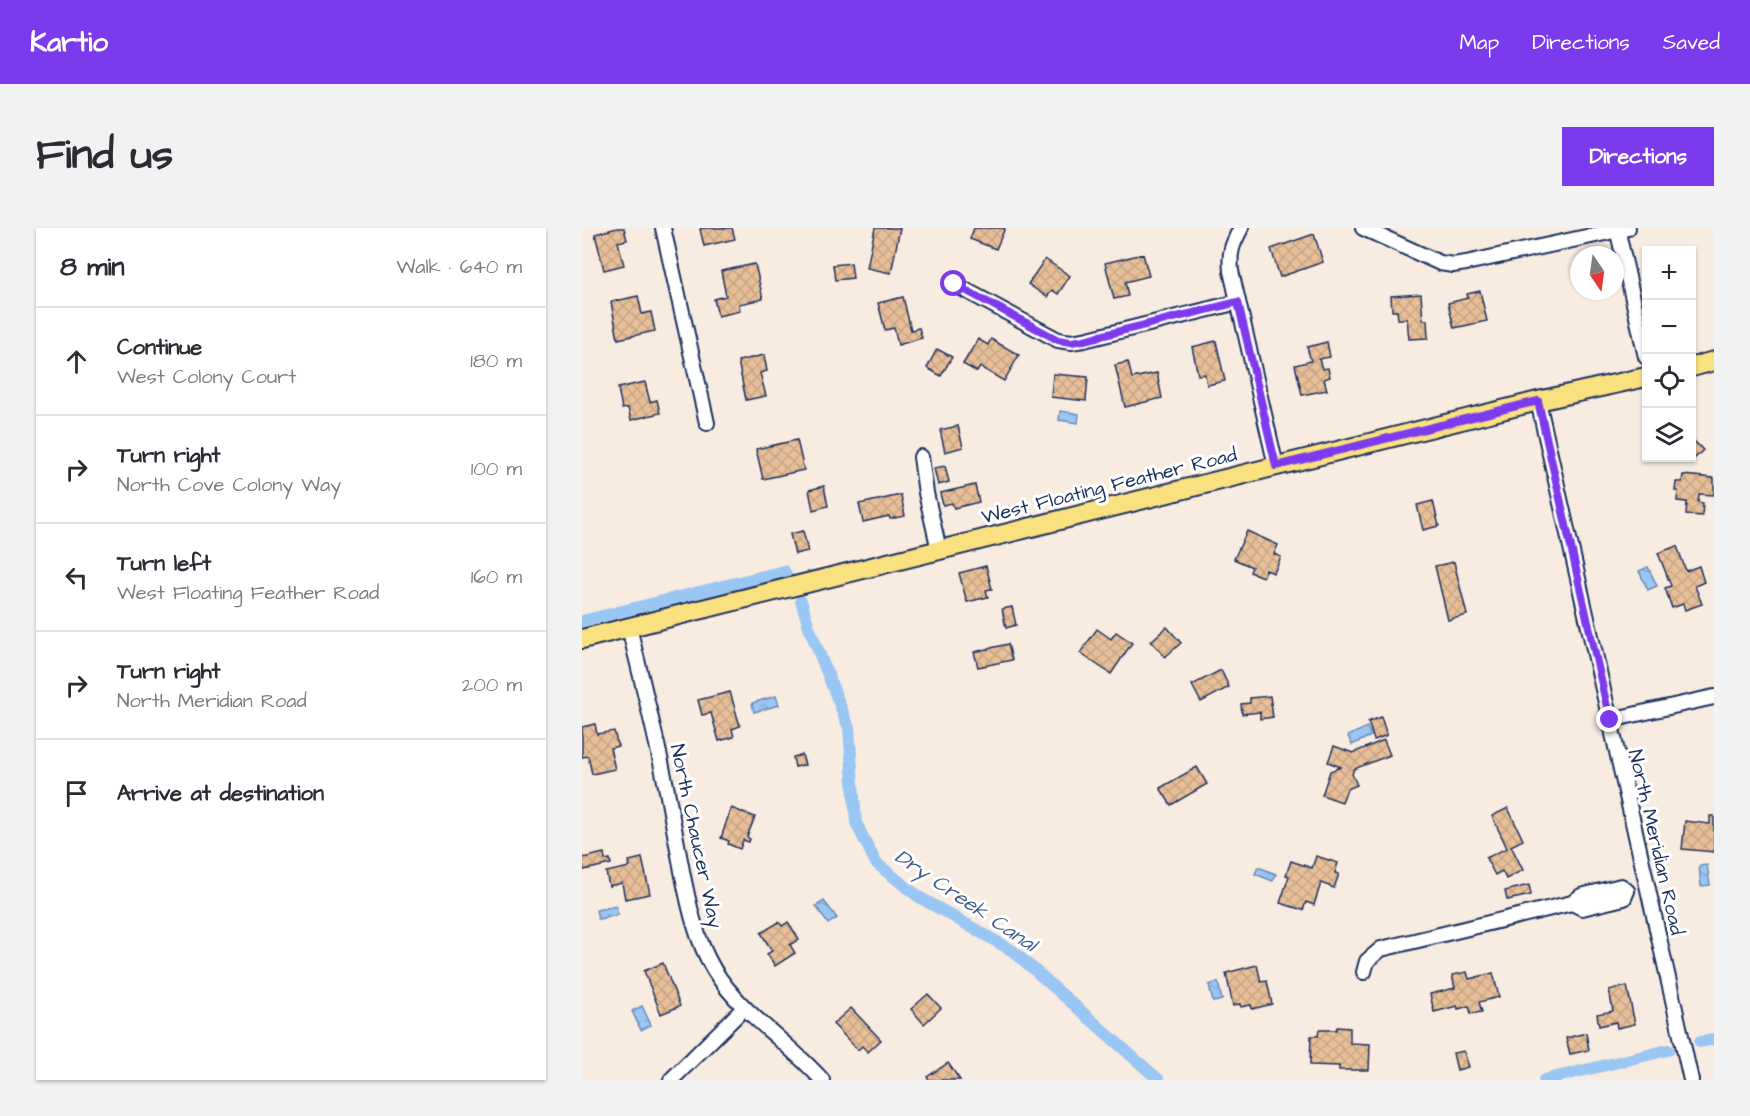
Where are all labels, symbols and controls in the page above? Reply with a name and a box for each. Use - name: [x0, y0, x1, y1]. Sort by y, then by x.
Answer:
- text: Kartio: [30, 23, 108, 62]
- text: Map: [1459, 28, 1499, 57]
- text: Directions: [1532, 28, 1630, 57]
- text: Saved: [1663, 28, 1720, 57]
- text: Find us: [36, 127, 173, 185]
- button: Directions: [1562, 127, 1714, 186]
- north arrow: [1570, 246, 1624, 300]
- map controls: [1642, 246, 1696, 462]
- button: +: [1642, 246, 1696, 300]
- text: 8 min: [60, 249, 124, 285]
- text: Walk · 640 m: [396, 253, 522, 281]
- route start: [940, 270, 966, 296]
- button: −: [1642, 300, 1696, 354]
- text: Continue: [117, 332, 202, 363]
- icon: ahead: [60, 345, 93, 378]
- text: 180 m: [470, 347, 522, 375]
- button: locate: [1642, 354, 1696, 408]
- text: West Colony Court: [117, 363, 296, 391]
- button: layers: [1642, 408, 1696, 462]
- text: Turn right: [117, 440, 220, 471]
- street label: West Floating Feather Road: [979, 441, 1240, 532]
- icon: right: [60, 453, 93, 486]
- text: 100 m: [471, 455, 522, 483]
- text: North Cove Colony Way: [117, 471, 341, 499]
- text: Turn left: [117, 548, 211, 579]
- icon: left: [60, 561, 93, 594]
- text: 160 m: [471, 563, 522, 591]
- text: West Floating Feather Road: [117, 579, 379, 607]
- text: Turn right: [117, 656, 220, 687]
- icon: right: [60, 669, 93, 702]
- text: 200 m: [462, 671, 522, 699]
- text: North Meridian Road: [117, 687, 307, 715]
- route end: [1596, 706, 1622, 732]
- street label: North Chaucer Way: [662, 741, 729, 931]
- street label: North Meridian Road: [1621, 747, 1691, 938]
- icon: arrive: [60, 777, 93, 810]
- text: Arrive at destination: [117, 778, 324, 809]
- water label: Dry Creek Canal: [888, 842, 1045, 961]

